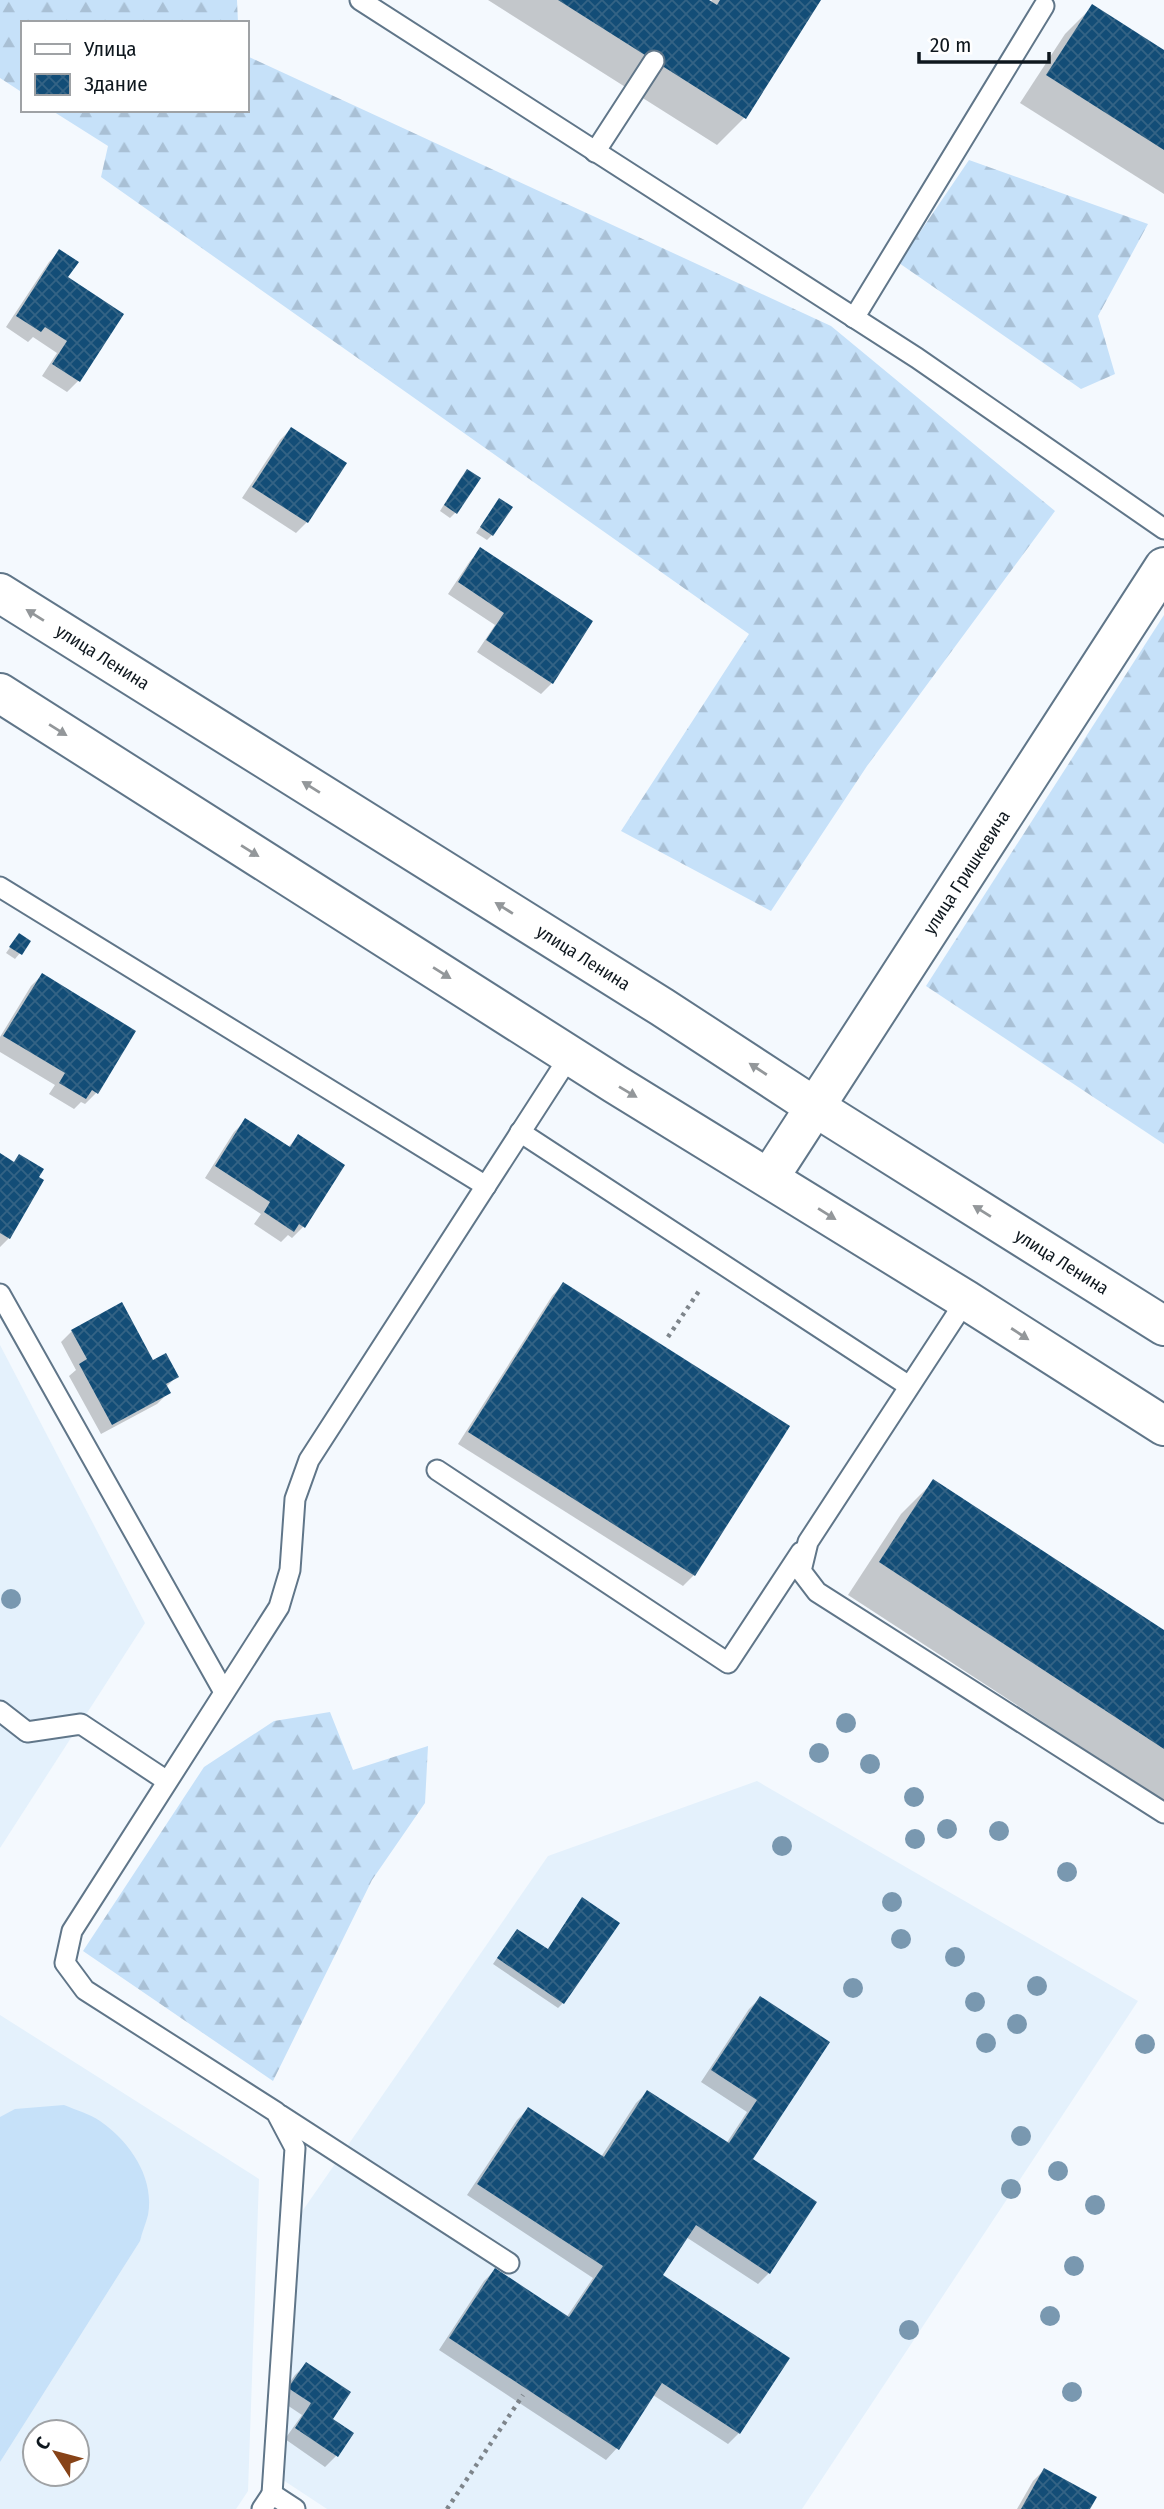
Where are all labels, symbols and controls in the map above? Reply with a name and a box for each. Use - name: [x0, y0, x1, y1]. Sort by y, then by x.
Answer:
- legend: [21, 21, 248, 112]
- scale bar: [919, 21, 1048, 65]
- text: 20 m: [930, 32, 971, 58]
- text: Улица: [83, 36, 137, 62]
- text: Здание: [84, 71, 148, 97]
- one-way arrow: [25, 608, 45, 621]
- street label: улица Ленина: [52, 620, 154, 695]
- one-way arrow: [48, 723, 67, 736]
- one-way arrow: [301, 781, 321, 794]
- street label: улица Гришкевича: [918, 806, 1015, 939]
- one-way arrow: [240, 845, 260, 858]
- one-way arrow: [494, 902, 513, 915]
- street label: улица Ленина: [532, 920, 634, 995]
- one-way arrow: [433, 966, 452, 979]
- one-way arrow: [748, 1063, 768, 1076]
- one-way arrow: [618, 1085, 637, 1098]
- one-way arrow: [972, 1205, 991, 1218]
- one-way arrow: [817, 1207, 836, 1220]
- street label: улица Ленина: [1011, 1224, 1113, 1300]
- one-way arrow: [1010, 1328, 1029, 1341]
- north arrow: [21, 2418, 91, 2488]
- text: С: [30, 2432, 55, 2454]

